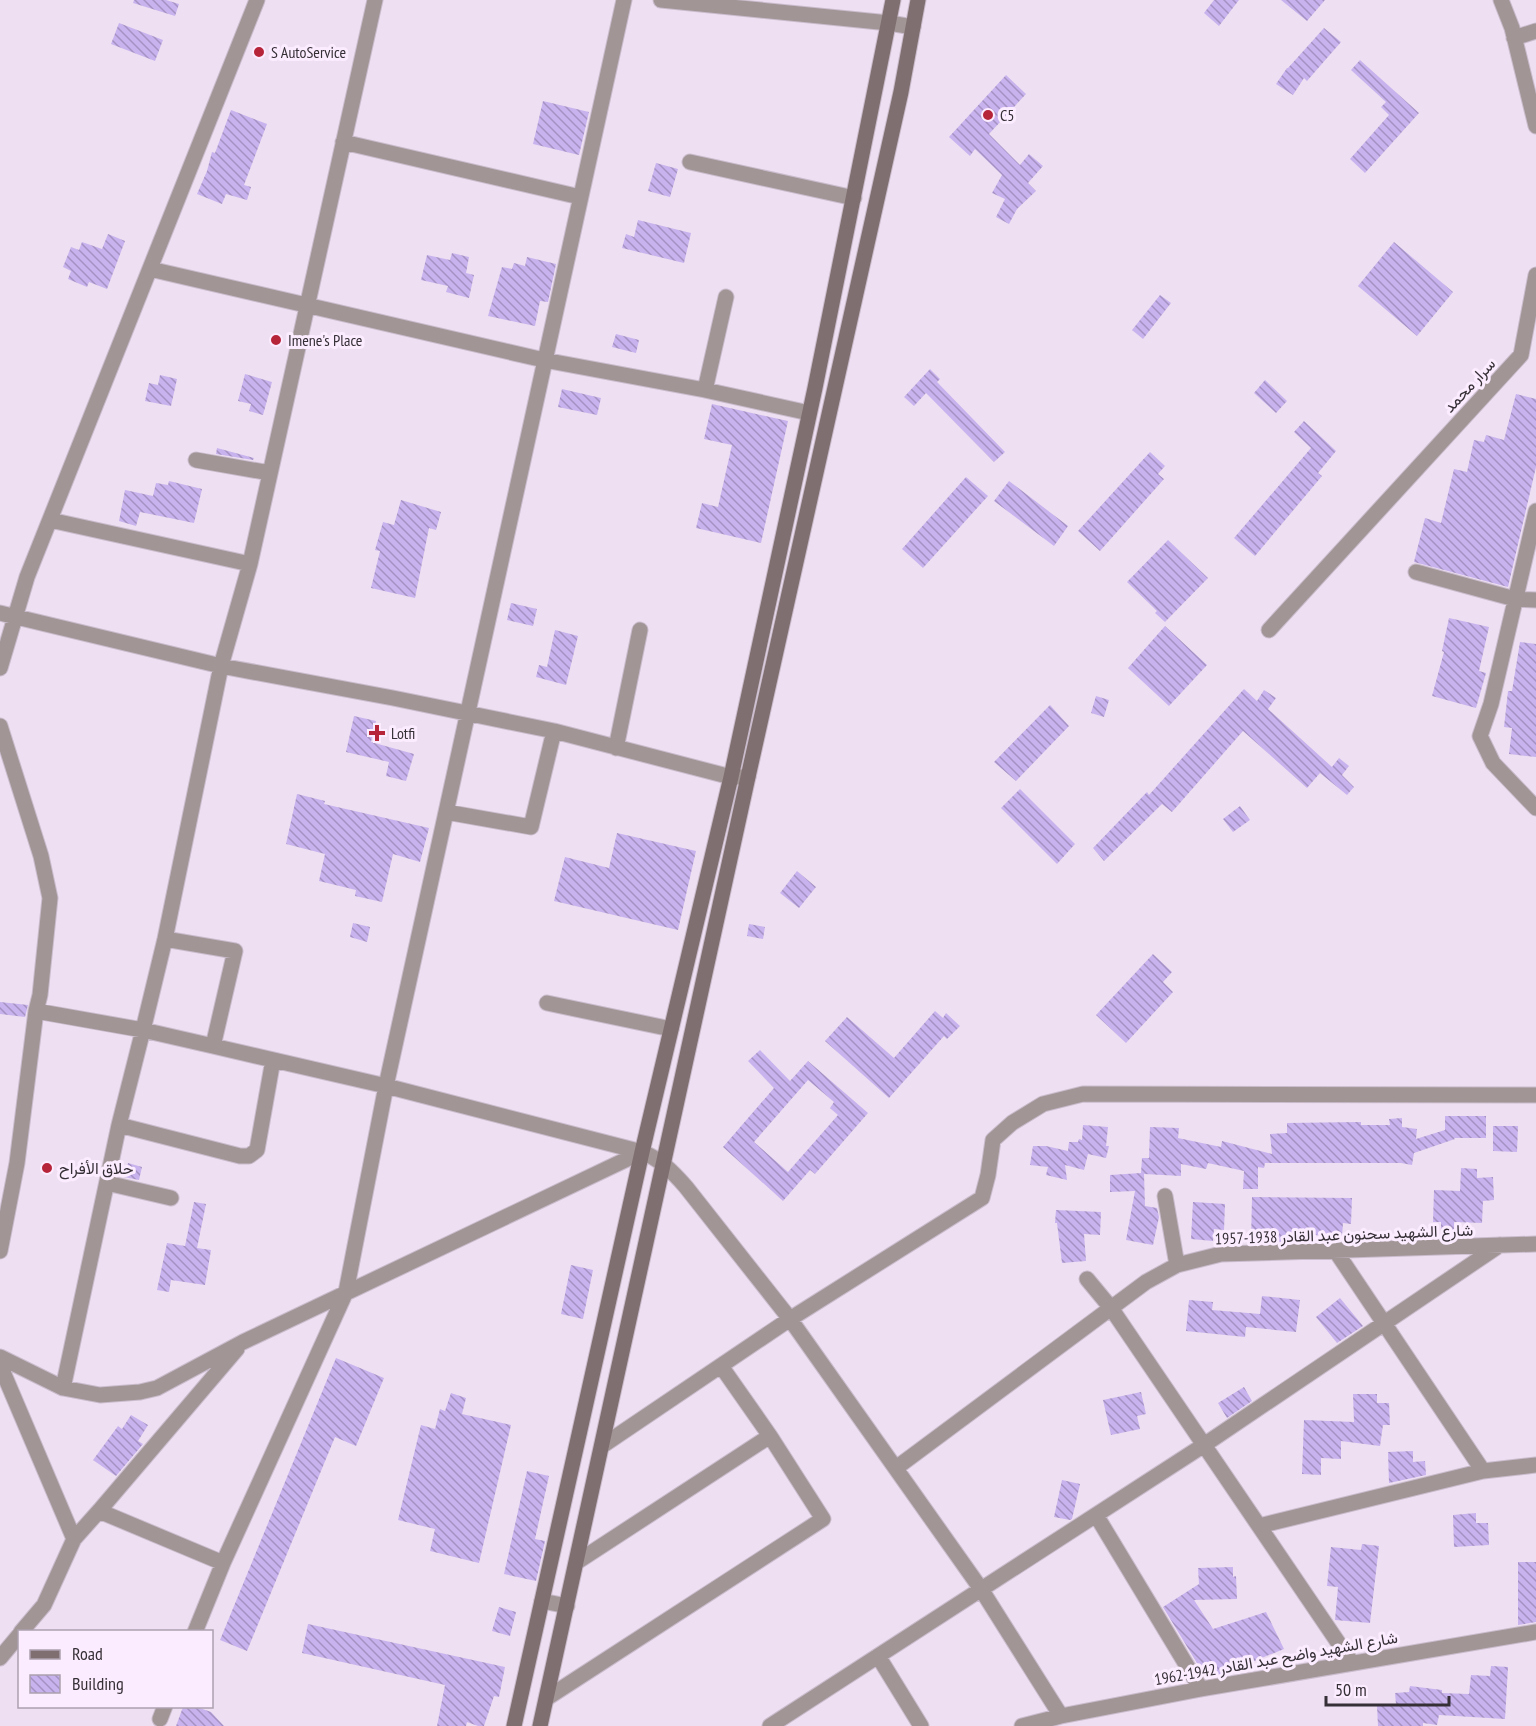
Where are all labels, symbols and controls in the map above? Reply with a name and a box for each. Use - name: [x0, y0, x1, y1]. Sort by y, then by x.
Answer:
- place label: S AutoService: [271, 42, 346, 62]
- marker: S AutoService: [252, 45, 266, 59]
- place label: C5: [1000, 105, 1015, 125]
- marker: C5: [981, 108, 995, 122]
- place label: Imene's Place: [288, 330, 362, 350]
- marker: Imene's Place: [269, 333, 283, 347]
- street label: سرار محمد: [1439, 354, 1500, 417]
- place label: Lotfi: [391, 723, 415, 743]
- marker: Lotfi: [368, 724, 386, 742]
- place label: حلاق الأفراح: [59, 1158, 134, 1180]
- marker: حلاق الأفراح: [40, 1161, 54, 1175]
- street label: شارع الشهيد سحنون عبد القادر 1938-1957: [1215, 1219, 1474, 1251]
- street label: شارع الشهيد واضح عبد القادر 1942-1962: [1153, 1627, 1400, 1691]
- legend: [18, 1630, 213, 1708]
- text: Road: [72, 1642, 103, 1665]
- scale bar: [1326, 1669, 1449, 1707]
- text: Building: [72, 1672, 124, 1695]
- text: 50 m: [1335, 1678, 1367, 1701]

